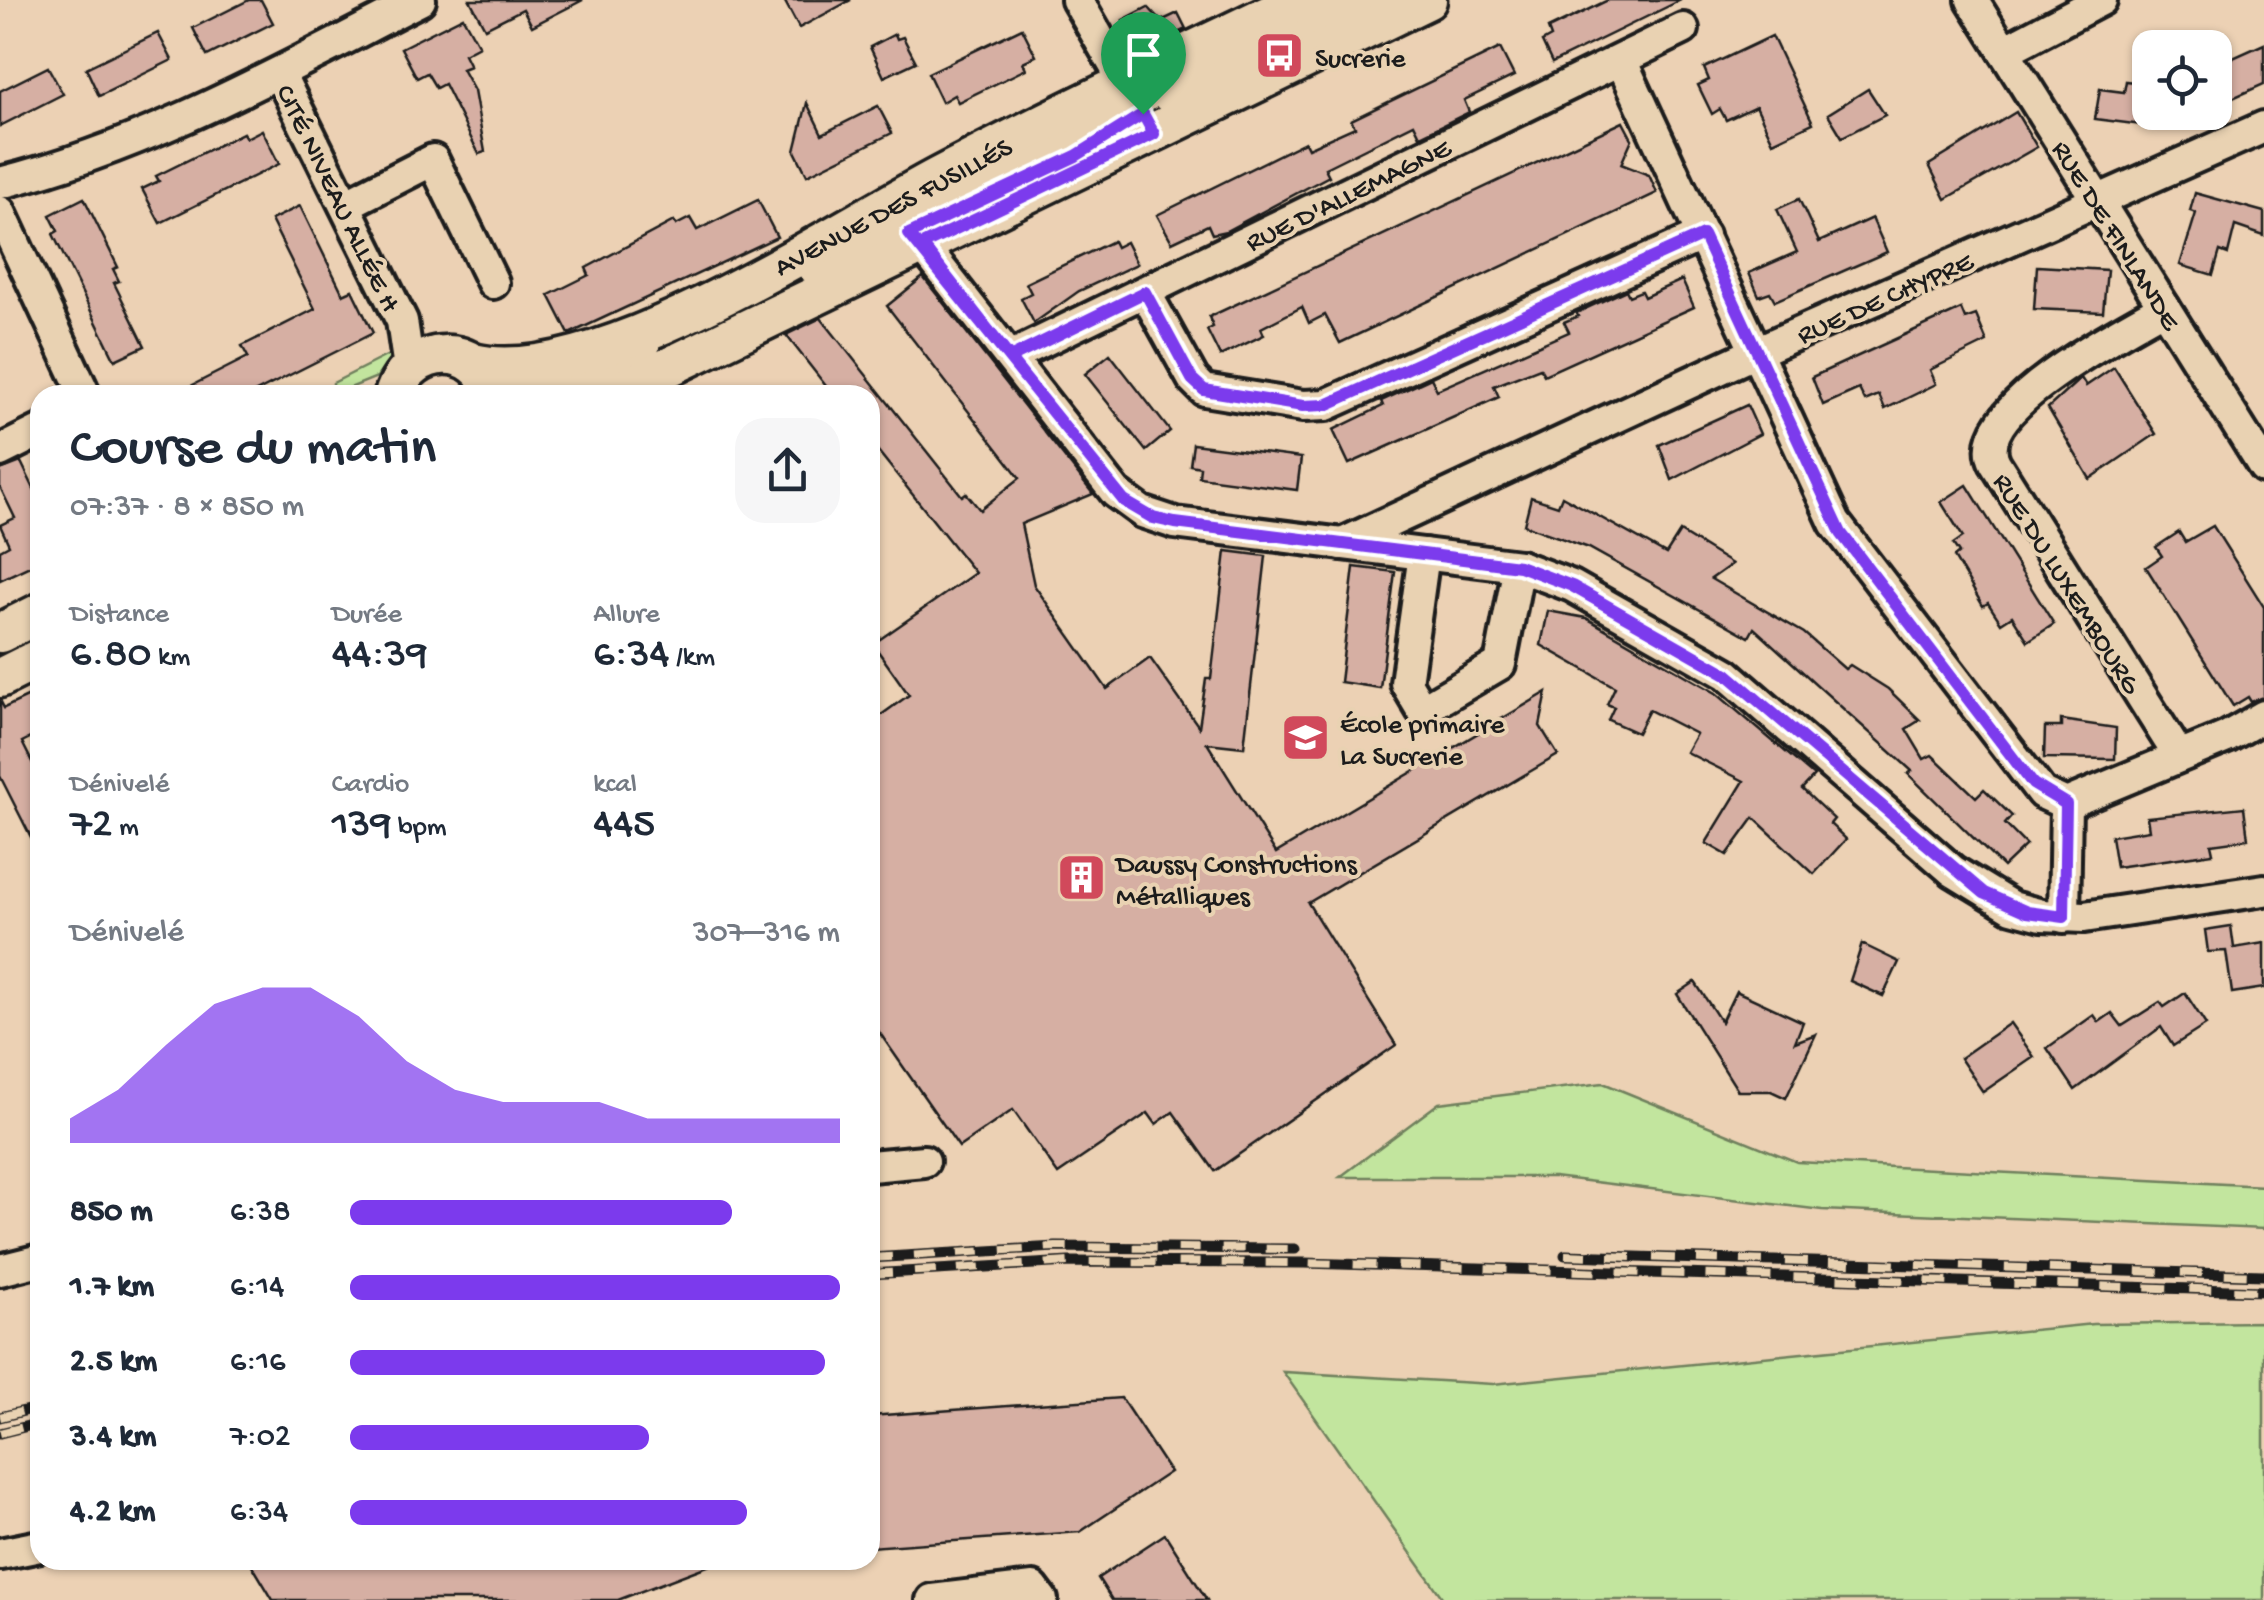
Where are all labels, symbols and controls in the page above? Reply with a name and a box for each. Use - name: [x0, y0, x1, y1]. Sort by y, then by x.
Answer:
- pin: [1101, 12, 1186, 115]
- icon: arrive: [1116, 27, 1171, 82]
- bus stop icon: Sucrerie: [1254, 30, 1306, 82]
- map controls: [2132, 30, 2232, 130]
- button: locate: [2132, 30, 2232, 130]
- place label: Sucrerie: [1315, 44, 1406, 77]
- street label: CITÉ NIVEAU ALLÉE H: [267, 80, 406, 319]
- street label: AVENUE DES FUSILLÉS: [770, 132, 1019, 286]
- street label: RUE D'ALLEMAGNE: [1241, 132, 1458, 261]
- street label: RUE DE FINLANDE: [2043, 135, 2187, 339]
- street label: RUE DE CHYPRE: [1793, 246, 1980, 354]
- button: share: [735, 418, 840, 523]
- text: Course du matin: [70, 419, 436, 483]
- street label: RUE DU LUXEMBOURG: [1984, 468, 2147, 702]
- text: 07:37 · 8 × 850 m: [70, 489, 304, 527]
- text: Distance: [70, 599, 169, 632]
- text: Durée: [332, 599, 402, 632]
- text: Allure: [593, 599, 660, 632]
- text: 6.80: [70, 632, 151, 681]
- text: 44:39: [332, 632, 427, 681]
- text: 6:34: [593, 632, 669, 681]
- text: km: [151, 642, 190, 675]
- text: /km: [669, 642, 715, 675]
- place label: École primaire La Sucrerie: [1340, 710, 1505, 775]
- school or university icon: École primaire La Sucrerie: [1279, 712, 1331, 764]
- text: Dénivelé: [70, 769, 170, 802]
- text: Cardio: [332, 769, 409, 802]
- text: kcal: [593, 769, 637, 802]
- text: 72: [70, 802, 112, 851]
- text: 139: [332, 802, 391, 851]
- text: 445: [593, 802, 655, 851]
- text: m: [112, 812, 139, 845]
- text: bpm: [391, 812, 447, 845]
- place label: Daussy Constructions Métalliques: [1114, 850, 1358, 915]
- building icon: Daussy Constructions Métalliques: [1055, 852, 1107, 904]
- text: Dénivelé: [70, 915, 184, 953]
- text: 307–316 m: [693, 915, 840, 953]
- text: 850 m: [70, 1194, 153, 1232]
- text: 6:38: [230, 1194, 290, 1232]
- text: 1.7 km: [70, 1269, 154, 1307]
- text: 6:14: [230, 1269, 284, 1307]
- text: 2.5 km: [70, 1344, 157, 1382]
- text: 6:16: [230, 1344, 285, 1382]
- text: 3.4 km: [70, 1419, 156, 1457]
- text: 7:02: [230, 1419, 291, 1457]
- text: 4.2 km: [70, 1494, 155, 1532]
- text: 6:34: [230, 1494, 288, 1532]

